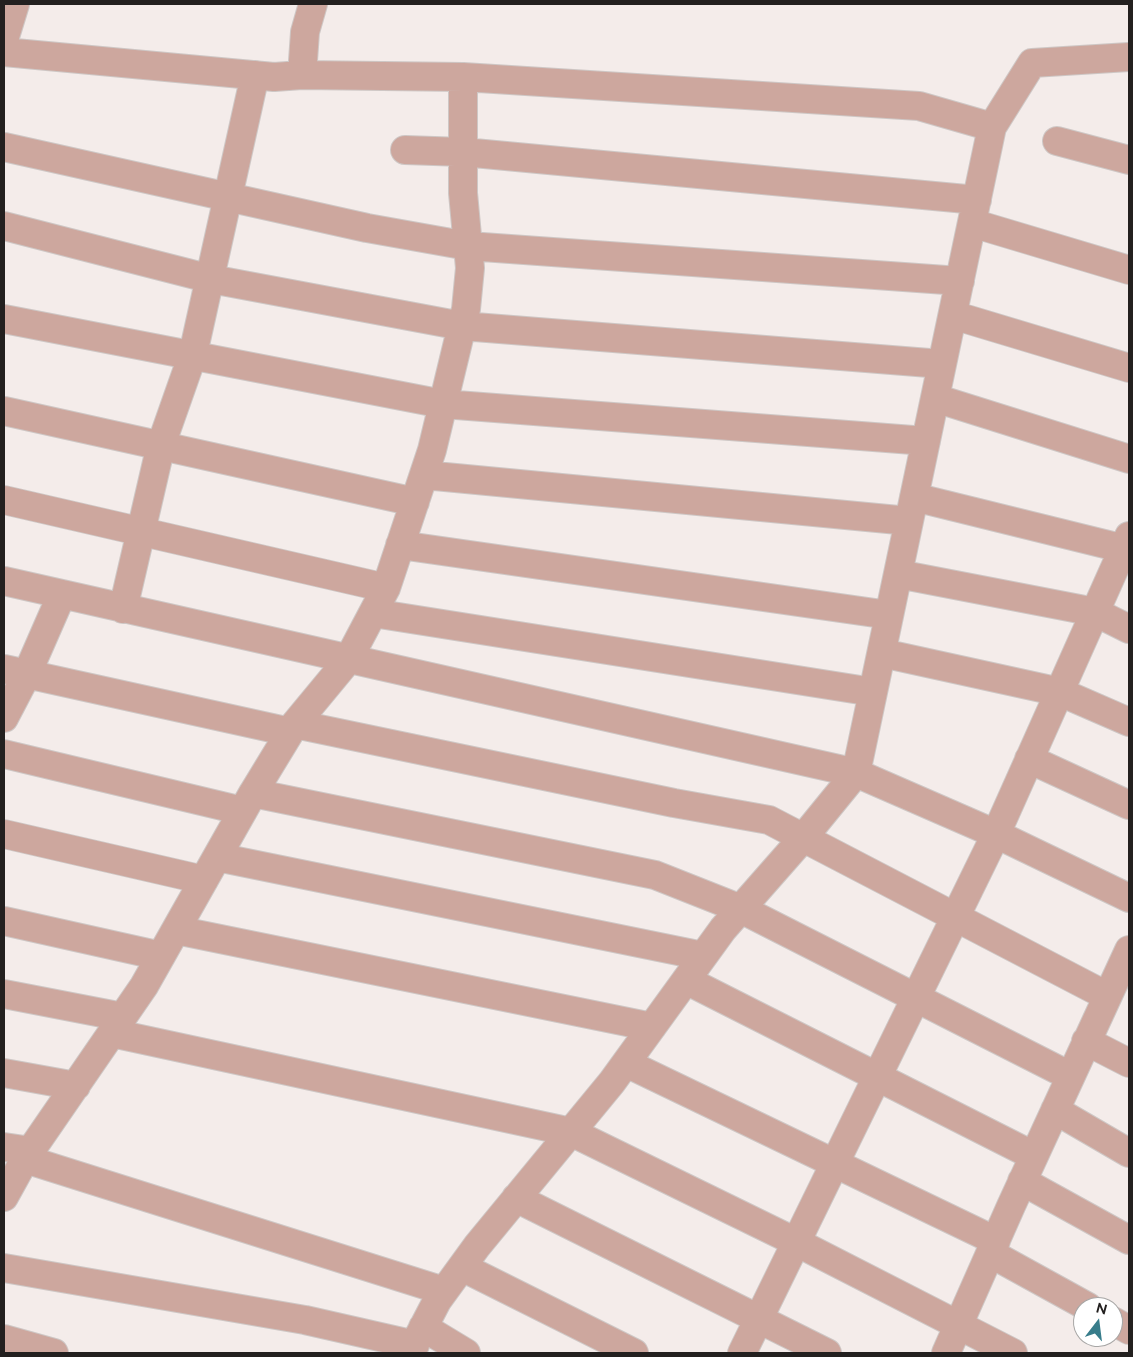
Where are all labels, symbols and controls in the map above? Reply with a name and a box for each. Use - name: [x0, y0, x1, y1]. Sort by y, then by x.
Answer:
- north arrow: [1073, 1297, 1123, 1347]
- text: N: [1094, 1299, 1109, 1318]

